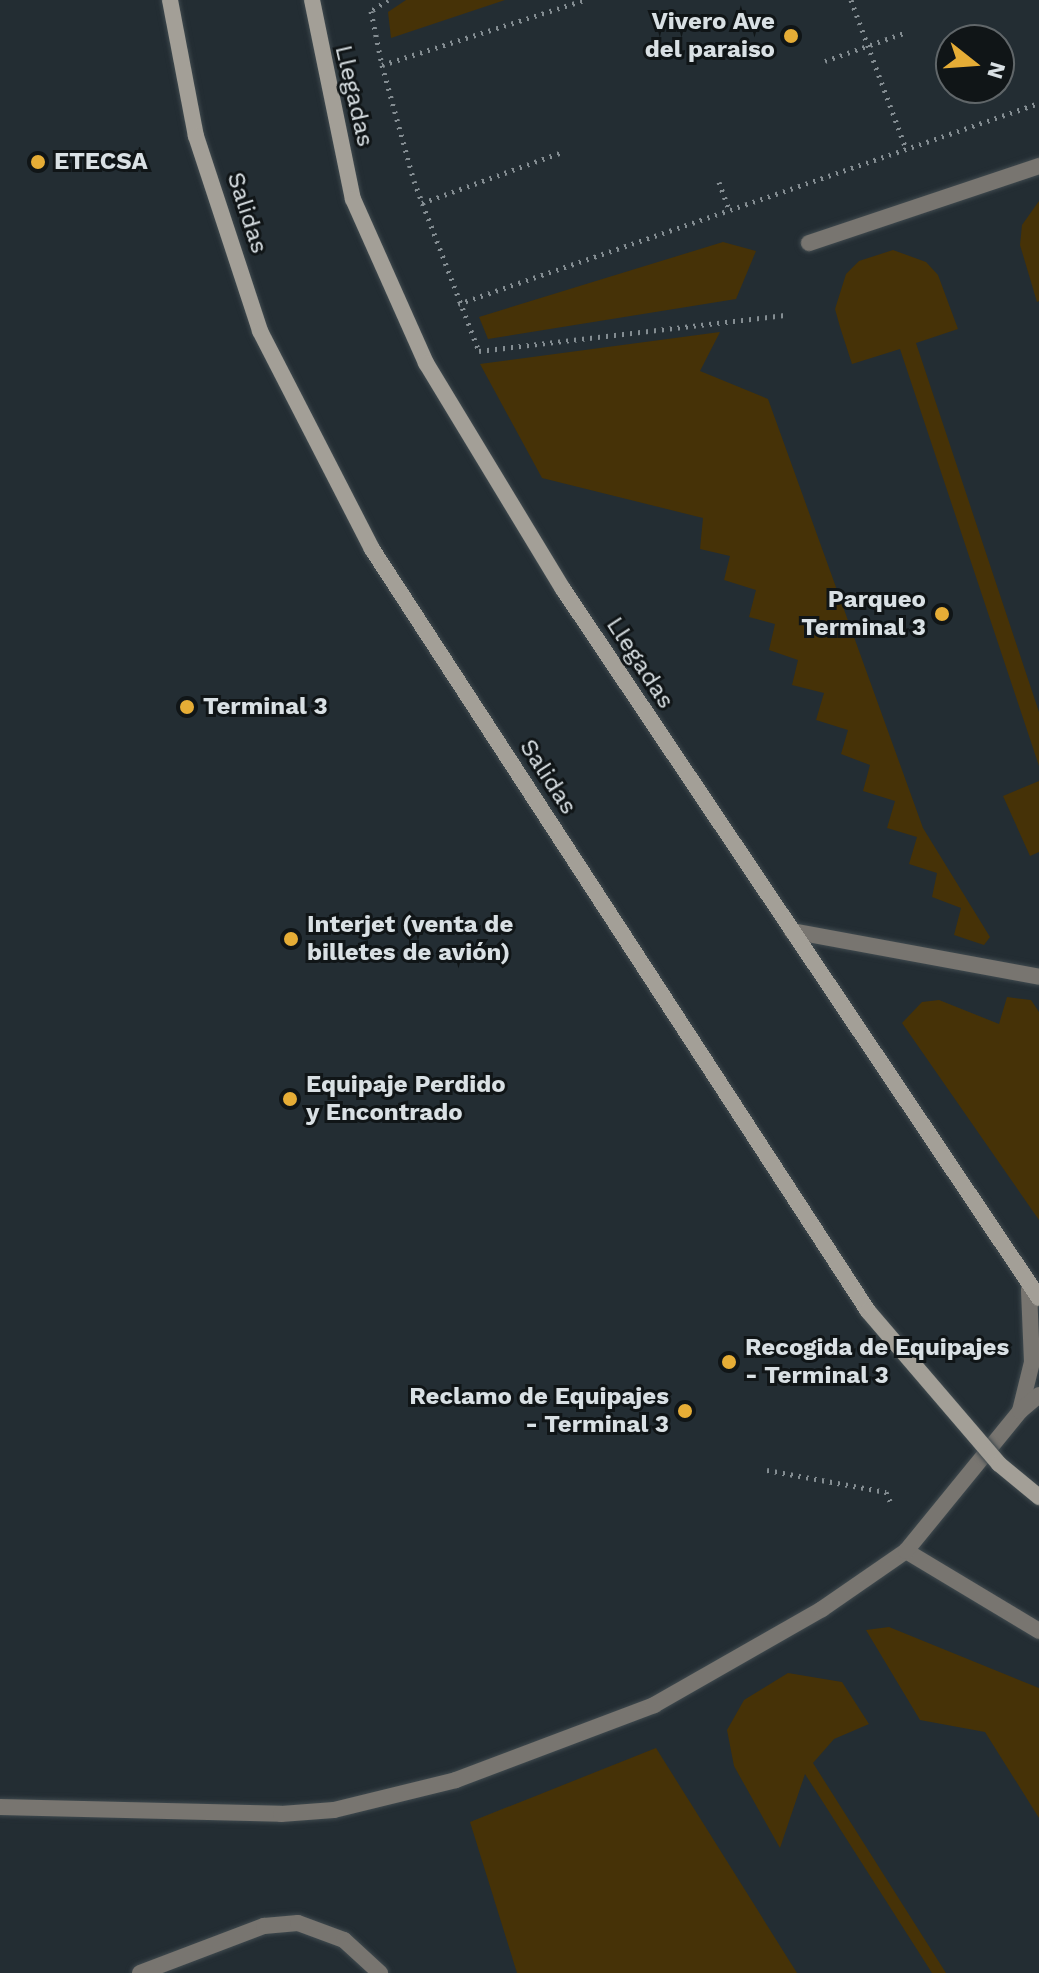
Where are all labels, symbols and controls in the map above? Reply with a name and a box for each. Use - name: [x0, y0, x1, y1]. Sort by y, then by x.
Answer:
- place label: Vivero Ave del paraiso: [644, 8, 775, 64]
- north arrow: [935, 24, 1015, 104]
- marker: Vivero Ave del paraiso: [782, 27, 800, 45]
- street label: Llegadas: [328, 42, 380, 150]
- text: N: [982, 59, 1011, 82]
- place label: ETECSA: [54, 148, 148, 176]
- marker: ETECSA: [29, 153, 47, 171]
- street label: Salidas: [220, 169, 274, 257]
- place label: Parqueo Terminal 3: [801, 586, 926, 642]
- marker: Parqueo Terminal 3: [933, 605, 951, 623]
- street label: Llegadas: [600, 612, 680, 714]
- place label: Terminal 3: [203, 693, 328, 721]
- marker: Terminal 3: [178, 698, 196, 716]
- street label: Salidas: [513, 734, 583, 820]
- place label: Interjet (venta de billetes de avión): [307, 911, 514, 967]
- marker: Interjet (venta de billetes de avión): [282, 930, 300, 948]
- place label: Equipaje Perdido y Encontrado: [306, 1071, 506, 1127]
- marker: Equipaje Perdido y Encontrado: [281, 1090, 299, 1108]
- place label: Recogida de Equipajes - Terminal 3: [745, 1334, 1009, 1390]
- marker: Recogida de Equipajes - Terminal 3: [720, 1353, 738, 1371]
- place label: Reclamo de Equipajes - Terminal 3: [409, 1383, 669, 1439]
- marker: Reclamo de Equipajes - Terminal 3: [676, 1402, 694, 1420]

